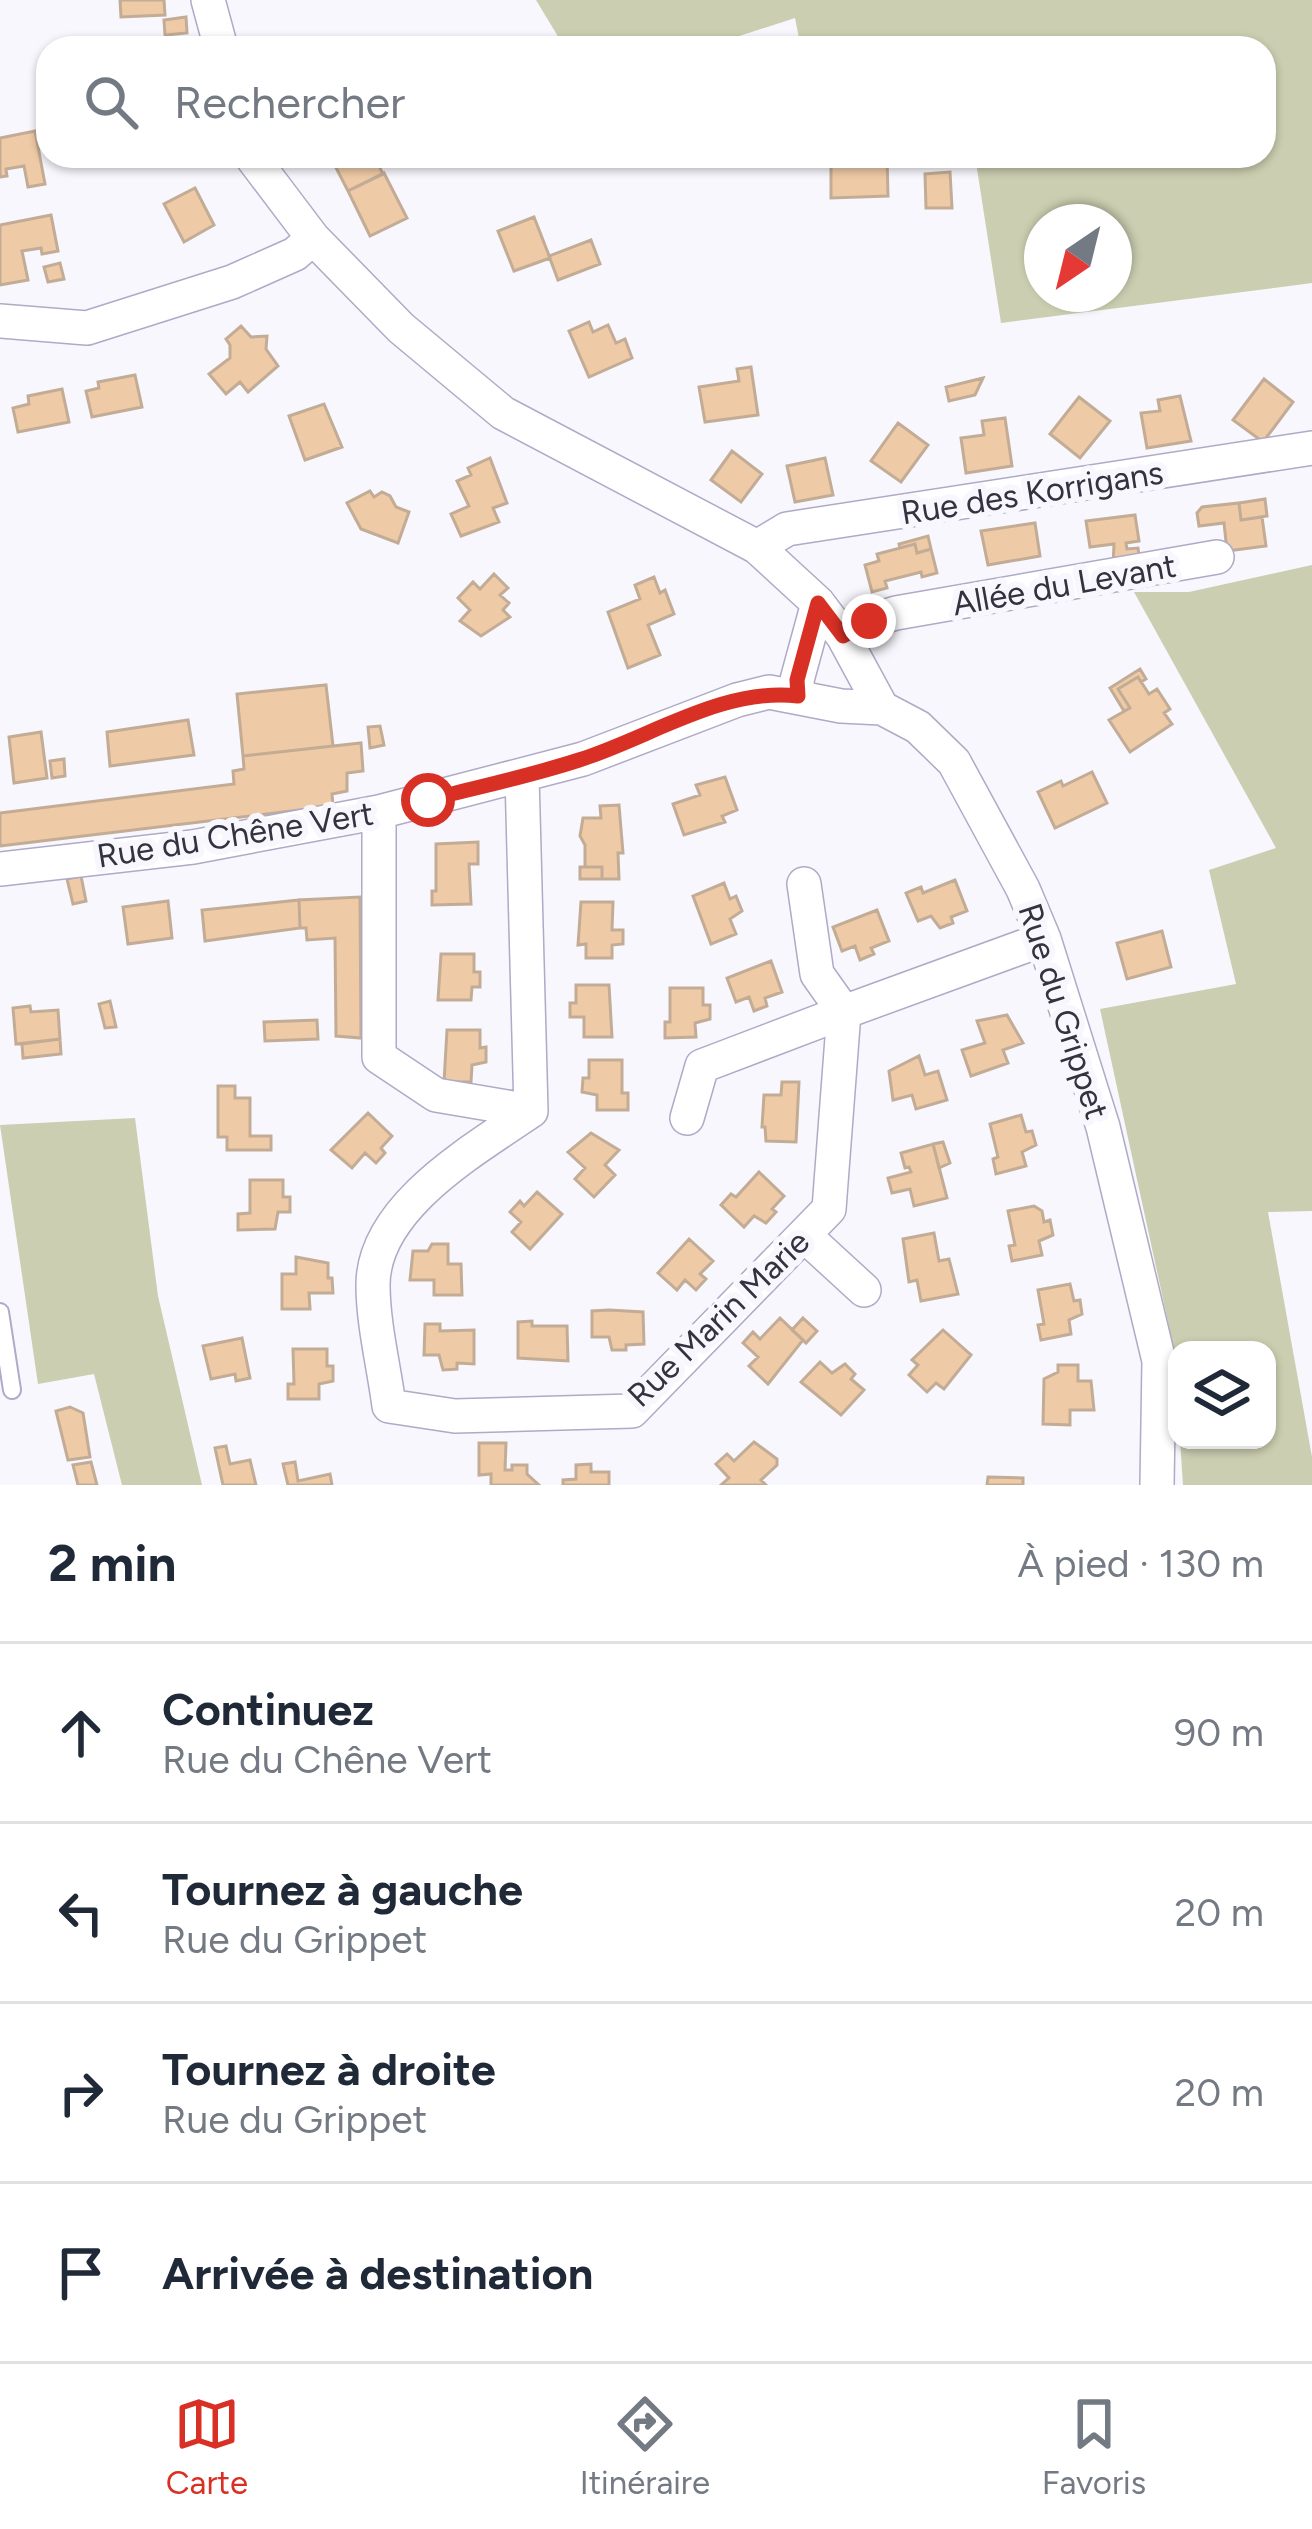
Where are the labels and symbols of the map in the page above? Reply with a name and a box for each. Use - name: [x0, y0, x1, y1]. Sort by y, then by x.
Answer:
- north arrow: [1024, 204, 1132, 312]
- street label: Rue des Korrigans: [898, 453, 1166, 532]
- street label: Allée du Levant: [949, 546, 1179, 623]
- route end: [842, 594, 896, 648]
- route start: [401, 773, 455, 827]
- street label: Rue du Chêne Vert: [94, 793, 376, 876]
- street label: Rue du Grippet: [1010, 898, 1117, 1124]
- street label: Rue Marin Marie: [620, 1222, 817, 1415]

